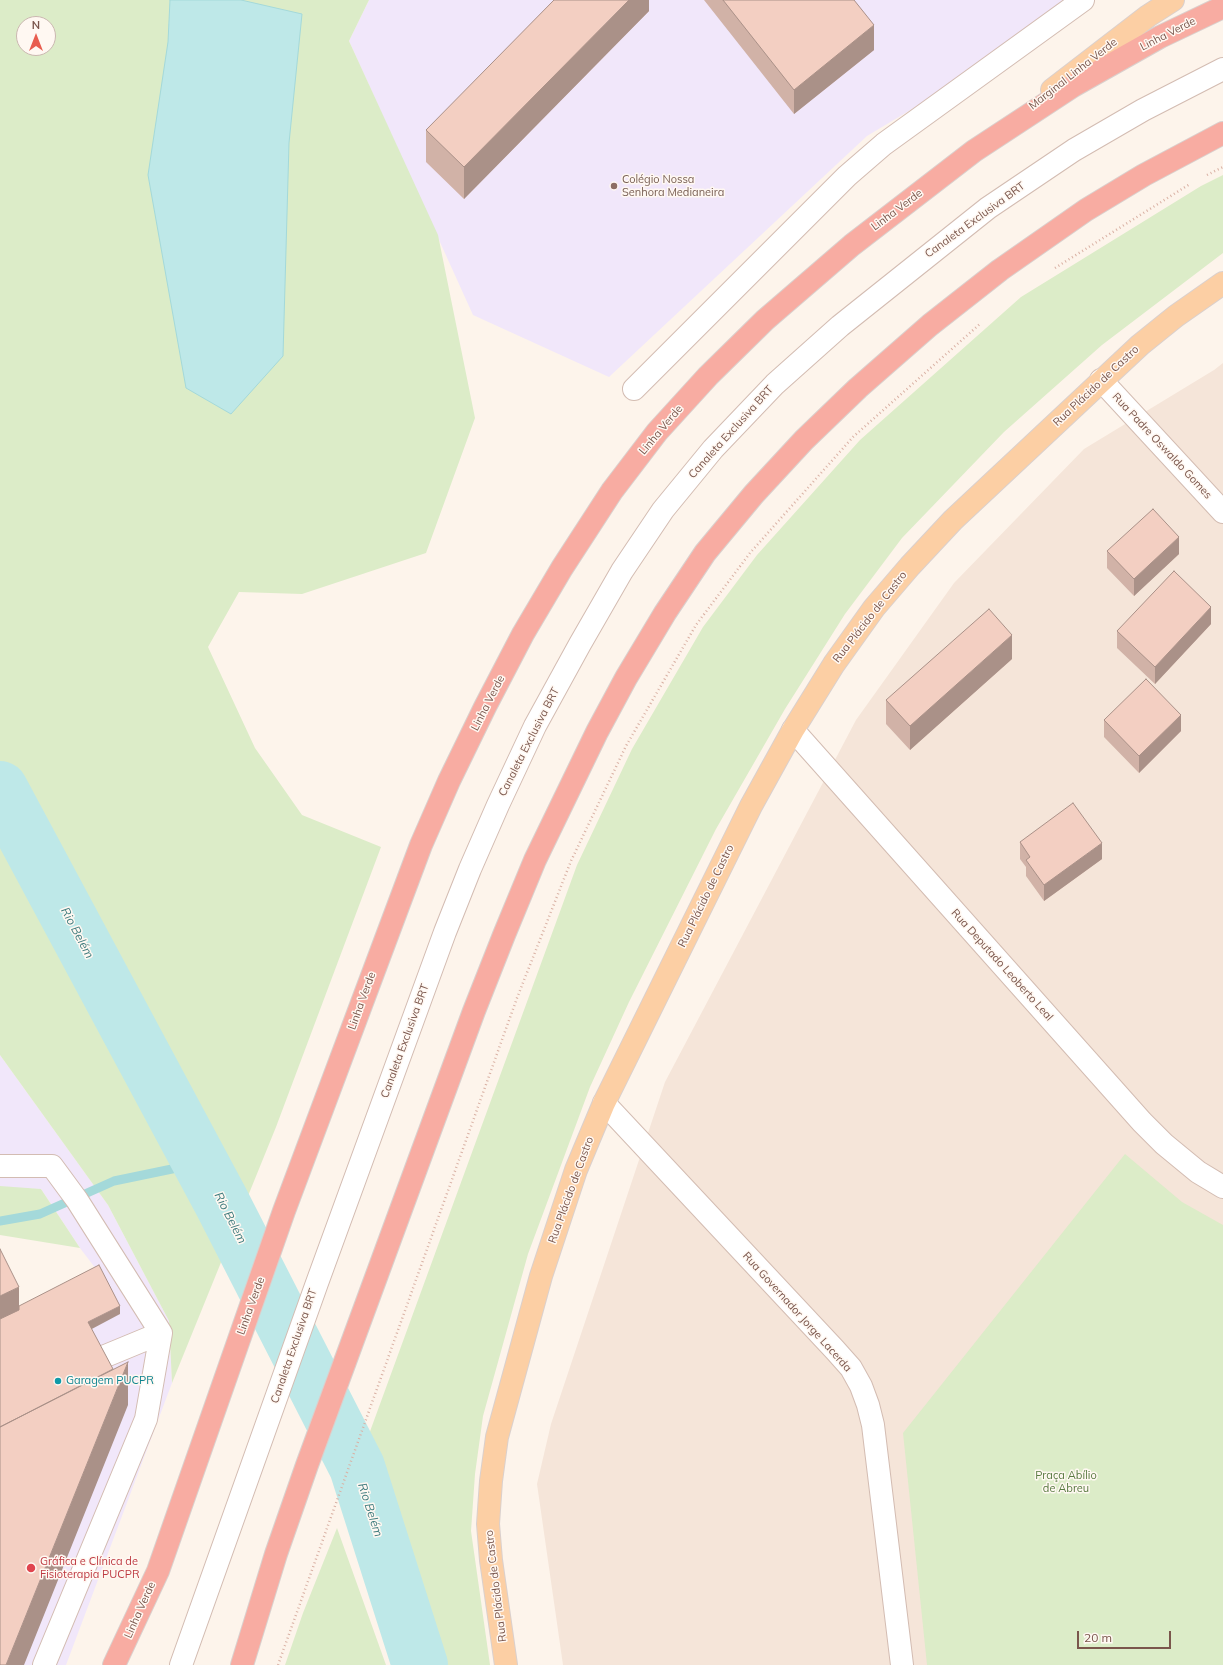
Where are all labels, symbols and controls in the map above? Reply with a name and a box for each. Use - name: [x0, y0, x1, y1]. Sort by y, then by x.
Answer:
- street label: Linha Verde: [1138, 14, 1198, 54]
- north arrow: [16, 16, 56, 56]
- text: N: [32, 18, 40, 32]
- street label: Marginal Linha Verde: [1026, 35, 1120, 113]
- place label: Colégio Nossa Senhora Medianeira: [622, 173, 724, 199]
- street label: Canaleta Exclusiva BRT: [922, 179, 1028, 261]
- marker: Colégio Nossa Senhora Medianeira: [609, 181, 619, 191]
- street label: Linha Verde: [869, 187, 925, 233]
- street label: Rua Plácido de Castro: [1050, 343, 1142, 429]
- street label: Canaleta Exclusiva BRT: [686, 383, 776, 481]
- street label: Rua Padre Oswaldo Gomes: [1109, 390, 1215, 502]
- street label: Linha Verde: [637, 403, 685, 457]
- street label: Rua Plácido de Castro: [830, 569, 910, 665]
- street label: Linha Verde: [468, 673, 508, 733]
- street label: Canaleta Exclusiva BRT: [496, 685, 562, 799]
- street label: Rua Plácido de Castro: [675, 843, 737, 949]
- water label: Rio Belém: [58, 905, 96, 961]
- street label: Rua Deputado Leoberto Leal: [948, 906, 1056, 1024]
- street label: Linha Verde: [345, 970, 379, 1032]
- street label: Canaleta Exclusiva BRT: [378, 982, 432, 1100]
- street label: Rua Plácido de Castro: [546, 1135, 596, 1245]
- water label: Rio Belém: [211, 1190, 249, 1246]
- street label: Rua Governador Jorge Lacerda: [740, 1249, 854, 1375]
- street label: Linha Verde: [234, 1275, 268, 1337]
- street label: Canaleta Exclusiva BRT: [268, 1287, 320, 1405]
- place label: Garagem PUCPR: [66, 1374, 154, 1388]
- marker: Garagem PUCPR: [53, 1376, 63, 1386]
- park label: Praça Abílio de Abreu: [1035, 1469, 1097, 1495]
- water label: Rio Belém: [355, 1481, 385, 1539]
- street label: Rua Plácido de Castro: [483, 1529, 509, 1643]
- place label: Gráfica e Clínica de Fisioterapia PUCPR: [40, 1555, 140, 1581]
- marker: Gráfica e Clínica de Fisioterapia PUCPR: [25, 1562, 37, 1574]
- street label: Linha Verde: [122, 1580, 158, 1640]
- scale bar: [1079, 1623, 1173, 1649]
- text: 20 m: [1084, 1630, 1112, 1645]

